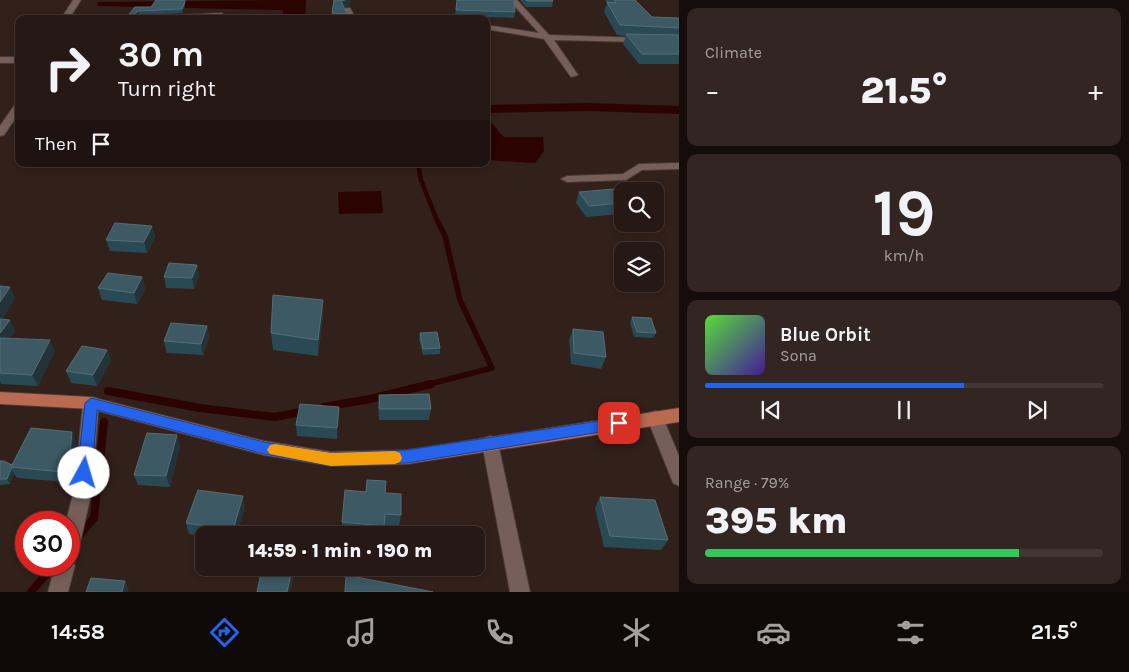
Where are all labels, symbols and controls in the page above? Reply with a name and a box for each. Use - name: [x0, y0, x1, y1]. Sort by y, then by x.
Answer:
- text: 30 m: [118, 34, 204, 75]
- icon: right: [35, 35, 100, 100]
- text: Climate: [705, 43, 762, 62]
- text: 21.5°: [860, 68, 948, 113]
- text: −: [705, 74, 720, 107]
- text: +: [1088, 74, 1103, 107]
- text: Turn right: [118, 76, 216, 102]
- icon: arrive: [87, 130, 115, 158]
- text: Then: [35, 133, 77, 155]
- text: 19: [873, 175, 935, 251]
- map controls: [614, 182, 664, 292]
- button: search: [614, 182, 664, 232]
- button: layers: [614, 242, 664, 292]
- text: km/h: [884, 246, 924, 265]
- text: Blue Orbit: [780, 324, 871, 346]
- text: Sona: [780, 346, 817, 365]
- icon: previous: [757, 396, 785, 424]
- icon: pause: [890, 396, 918, 424]
- icon: next: [1023, 396, 1051, 424]
- pin: [598, 402, 640, 444]
- icon: arrive: [605, 409, 633, 437]
- position arrow: [57, 446, 109, 498]
- text: Range · 79%: [705, 473, 789, 492]
- text: 395 km: [705, 498, 848, 543]
- speed limit sign: 30: [15, 511, 80, 576]
- text: 14:59 · 1 min · 190 m: [248, 540, 432, 562]
- icon: directions: [207, 615, 242, 650]
- icon: music: [344, 615, 379, 650]
- icon: phone: [482, 615, 517, 650]
- icon: climate: [619, 615, 654, 650]
- icon: car: [756, 615, 791, 650]
- icon: filters: [893, 615, 928, 650]
- text: 14:58: [51, 619, 105, 645]
- text: 21.5°: [1031, 619, 1078, 645]

